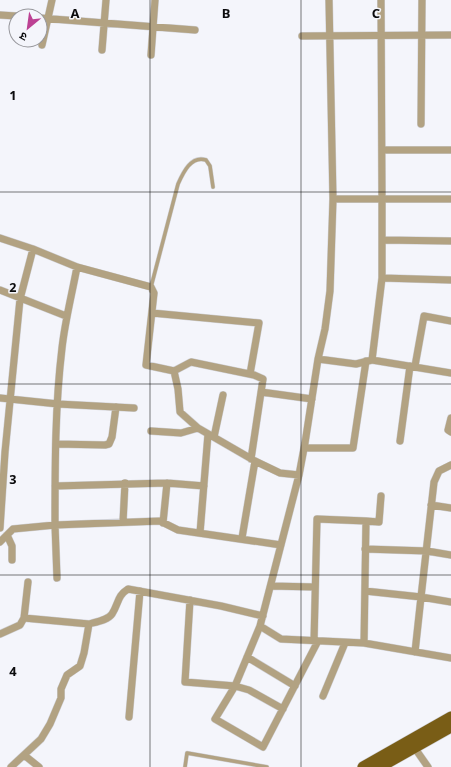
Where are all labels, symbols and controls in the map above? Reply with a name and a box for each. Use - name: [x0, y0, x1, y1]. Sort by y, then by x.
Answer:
- text: A: [71, 6, 80, 23]
- text: B: [222, 6, 230, 23]
- text: C: [372, 6, 380, 23]
- north arrow: [8, 8, 48, 48]
- text: उ: [17, 28, 30, 44]
- text: 1: [9, 88, 17, 105]
- text: 2: [9, 280, 17, 297]
- text: 3: [9, 472, 17, 489]
- text: 4: [9, 664, 17, 681]

